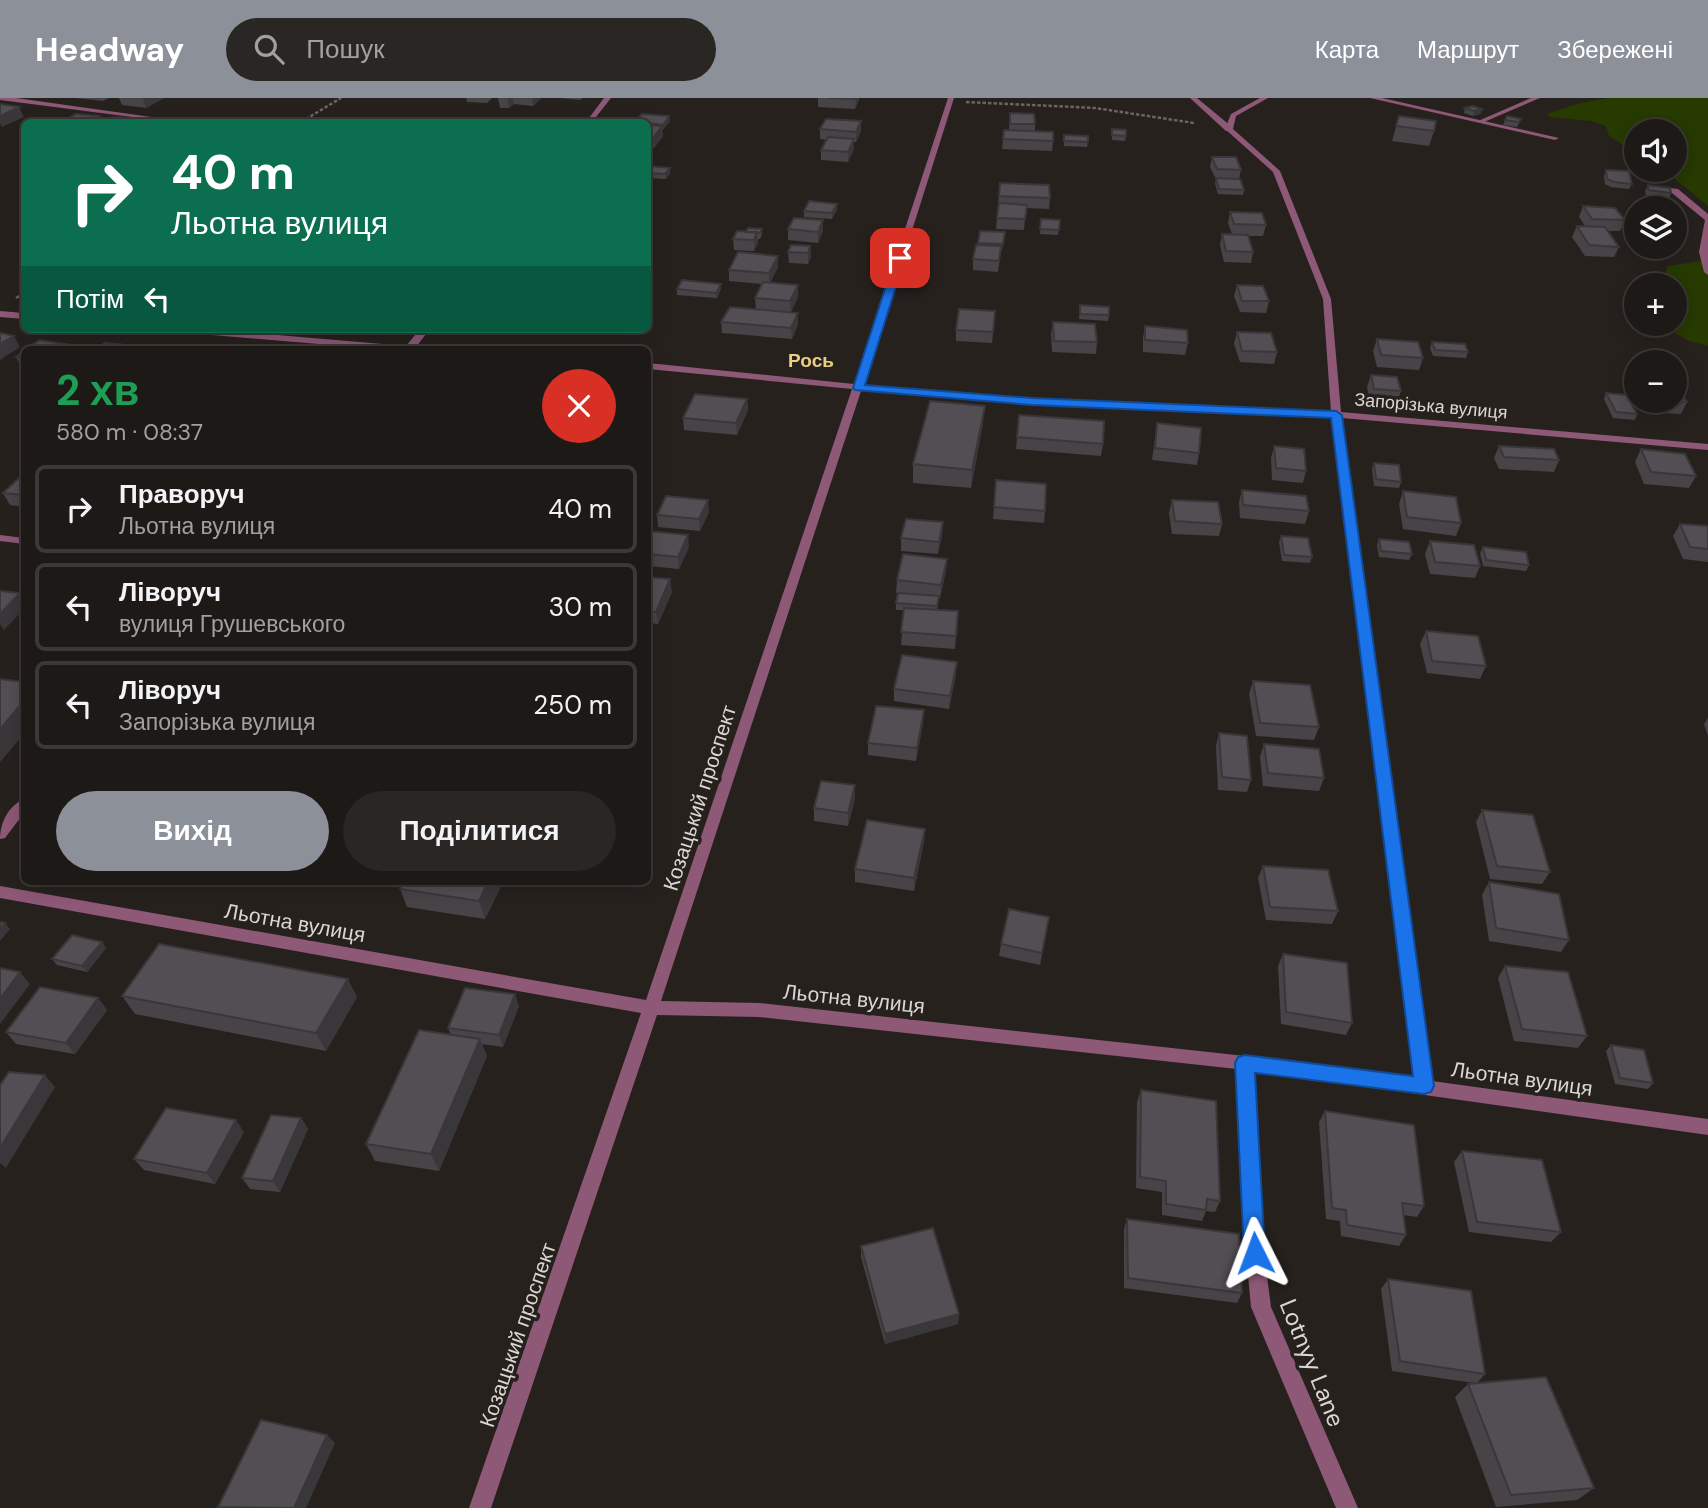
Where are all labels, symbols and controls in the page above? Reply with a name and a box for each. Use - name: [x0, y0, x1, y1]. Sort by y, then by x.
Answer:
- search box: [226, 18, 716, 81]
- text: Headway: [35, 28, 184, 71]
- icon: search: [250, 30, 288, 68]
- text: Пошук: [306, 32, 385, 66]
- text: Карта: [1315, 34, 1379, 65]
- text: Маршрут: [1417, 34, 1519, 65]
- text: Збережені: [1557, 34, 1673, 65]
- map controls: [1624, 119, 1687, 413]
- button: sound: [1624, 119, 1687, 182]
- text: 40 m: [171, 140, 295, 204]
- icon: right: [56, 147, 147, 238]
- button: layers: [1624, 196, 1687, 259]
- text: Льотна вулиця: [171, 202, 388, 244]
- pin: [870, 228, 930, 288]
- icon: arrive: [881, 239, 919, 277]
- button: +: [1624, 273, 1687, 336]
- icon: left: [138, 280, 176, 318]
- text: Потім: [56, 282, 124, 316]
- district label: Рось: [788, 348, 834, 373]
- button: −: [1624, 350, 1687, 413]
- text: 2 хв: [56, 363, 139, 418]
- button: close: [542, 369, 616, 443]
- street label: Запорізька вулиця: [1353, 387, 1509, 425]
- text: 580 m · 08:37: [56, 417, 203, 447]
- text: Праворуч: [119, 477, 245, 511]
- icon: right: [60, 490, 98, 528]
- text: 40 m: [548, 492, 612, 526]
- text: Льотна вулиця: [119, 511, 275, 541]
- text: Ліворуч: [119, 575, 221, 609]
- icon: left: [60, 588, 98, 626]
- text: 30 m: [549, 590, 612, 624]
- text: вулиця Грушевського: [119, 609, 345, 639]
- text: Ліворуч: [119, 673, 221, 707]
- icon: left: [60, 686, 98, 724]
- text: 250 m: [533, 688, 612, 722]
- street label: Козацький проспект: [657, 701, 743, 894]
- text: Запорізька вулиця: [119, 707, 315, 737]
- button: Вихід: [56, 791, 329, 871]
- button: Поділитися: [343, 791, 616, 871]
- street label: Льотна вулиця: [222, 897, 368, 949]
- street label: Льотна вулиця: [782, 978, 926, 1020]
- street label: Льотна вулиця: [1449, 1055, 1595, 1103]
- position arrow: [1218, 1216, 1292, 1290]
- street label: Козацький проспект: [473, 1239, 563, 1431]
- street label: Lotnyy Lane: [1273, 1294, 1352, 1431]

